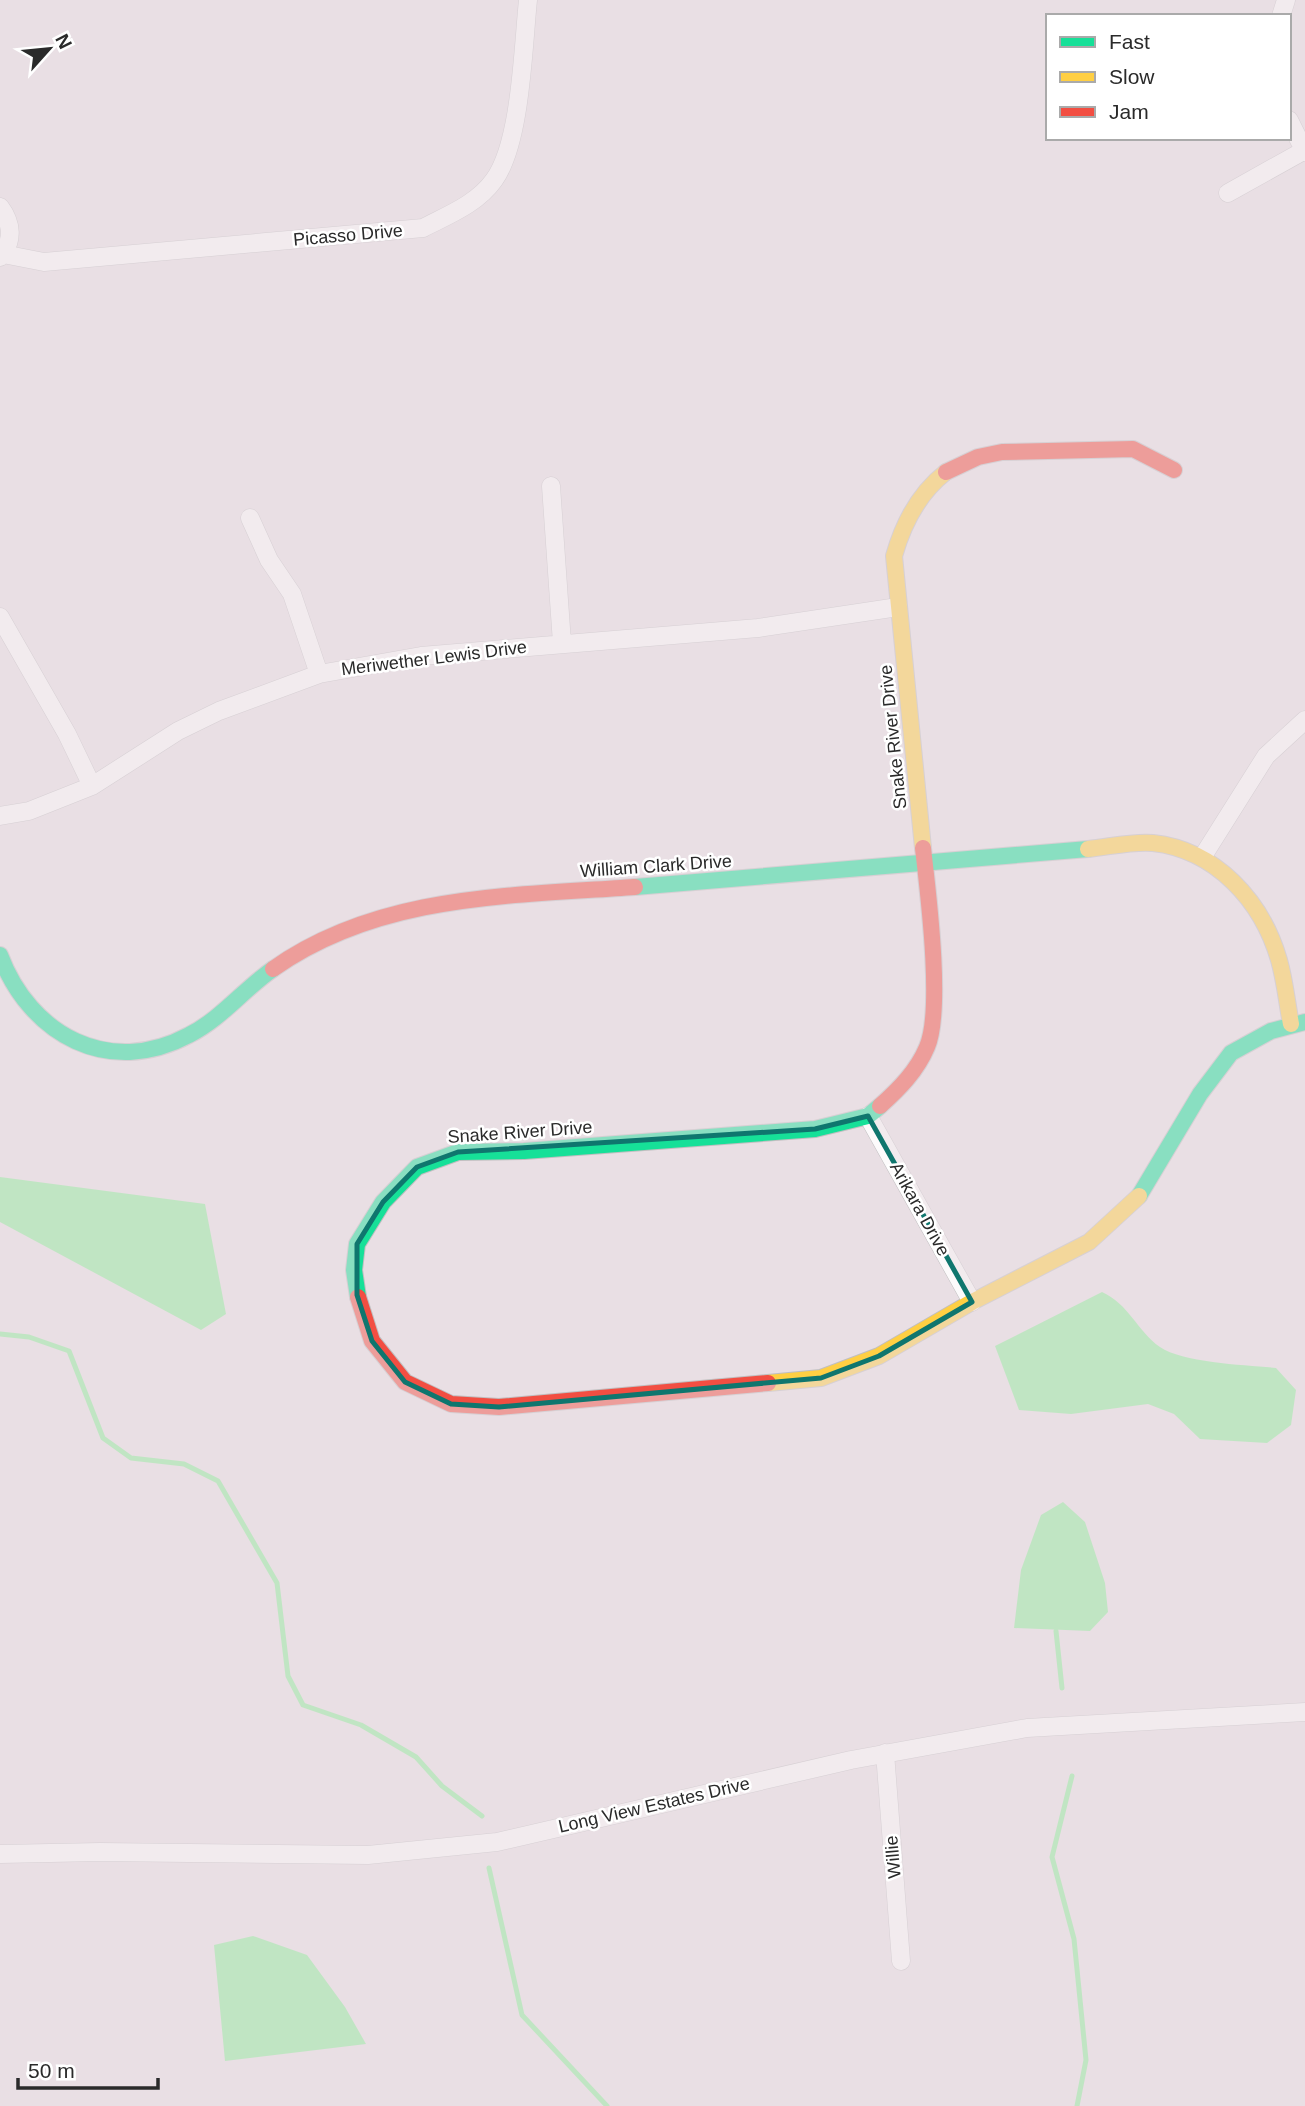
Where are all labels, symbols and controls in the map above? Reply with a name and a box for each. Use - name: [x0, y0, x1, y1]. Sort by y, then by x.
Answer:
- north arrow: [14, 14, 84, 84]
- legend: [1046, 14, 1291, 140]
- text: Fast: [1109, 30, 1150, 53]
- text: N: [51, 31, 76, 52]
- text: Slow: [1109, 65, 1155, 88]
- text: Jam: [1109, 100, 1149, 123]
- street label: Picasso Drive: [292, 220, 404, 250]
- street label: Meriwether Lewis Drive: [340, 637, 528, 679]
- street label: Snake River Drive: [875, 664, 911, 810]
- street label: William Clark Drive: [579, 851, 733, 881]
- street label: Snake River Drive: [447, 1117, 593, 1147]
- street label: Arikara Drive: [886, 1159, 954, 1259]
- street label: Long View Estates Drive: [556, 1773, 752, 1837]
- street label: Willie: [881, 1835, 905, 1879]
- scale bar: [18, 2046, 158, 2090]
- text: 50 m: [28, 2059, 75, 2082]

